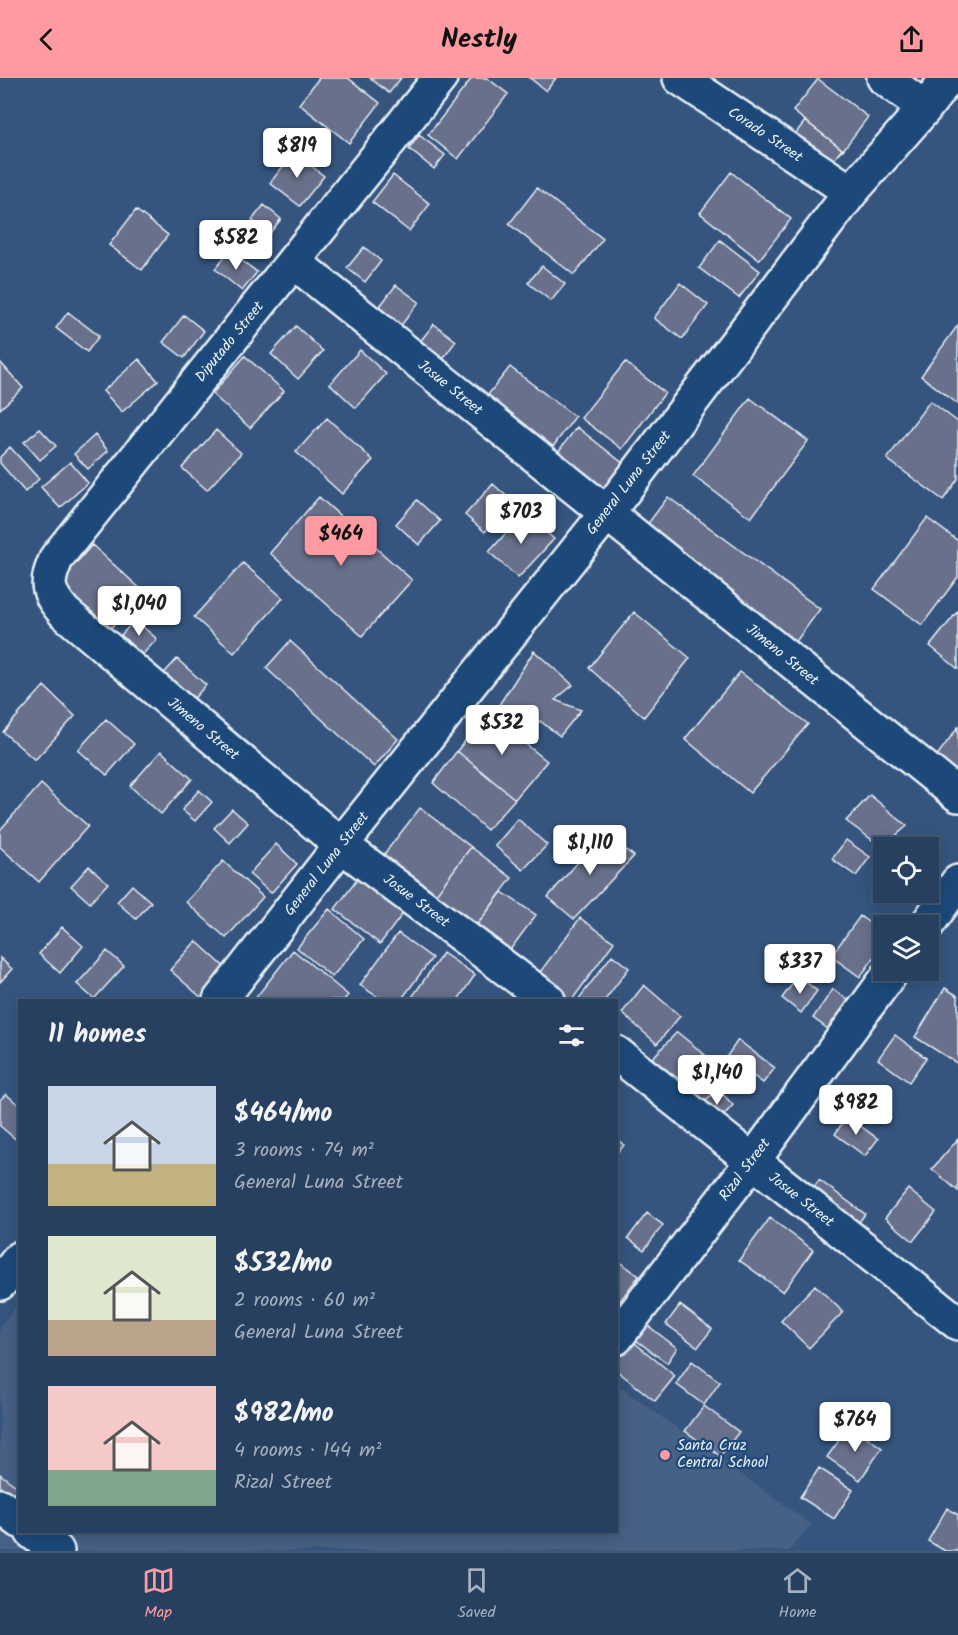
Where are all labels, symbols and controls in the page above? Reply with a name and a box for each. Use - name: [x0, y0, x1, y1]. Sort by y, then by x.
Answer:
- text: Nestly: [441, 18, 517, 61]
- icon: back: [30, 23, 63, 56]
- icon: share: [895, 23, 928, 56]
- street label: Corado Street: [723, 101, 808, 169]
- pin: $819: [261, 128, 333, 179]
- text: $819: [277, 131, 317, 163]
- pin: $582: [200, 220, 272, 271]
- text: $582: [213, 223, 259, 255]
- street label: Diputado Street: [190, 296, 271, 388]
- street label: Josue Street: [412, 354, 488, 422]
- street label: General Luna Street: [580, 425, 678, 540]
- pin: $703: [485, 494, 557, 545]
- text: $703: [500, 497, 542, 529]
- pin: $464: [305, 516, 377, 567]
- text: $464: [319, 519, 363, 551]
- pin: $1,040: [90, 586, 188, 637]
- text: $1,040: [112, 589, 166, 621]
- street label: Jimeno Street: [740, 618, 824, 692]
- street label: Jimeno Street: [162, 691, 245, 767]
- pin: $532: [466, 705, 538, 756]
- text: $532: [480, 708, 524, 740]
- street label: General Luna Street: [278, 806, 376, 921]
- pin: $1,110: [541, 825, 639, 876]
- text: $1,110: [567, 828, 613, 860]
- map controls: [873, 837, 939, 981]
- button: locate: [873, 837, 939, 903]
- street label: Josue Street: [378, 868, 455, 934]
- button: layers: [873, 915, 939, 981]
- pin: $337: [764, 944, 836, 995]
- text: $337: [778, 947, 822, 979]
- text: 11 homes: [48, 1014, 146, 1056]
- icon: filters: [555, 1019, 588, 1052]
- pin: $1,140: [668, 1055, 766, 1106]
- text: $1,140: [692, 1058, 742, 1090]
- pin: $982: [820, 1085, 892, 1136]
- text: $982: [833, 1088, 879, 1120]
- text: $464/mo: [234, 1093, 332, 1135]
- icon: home: [96, 1110, 168, 1182]
- street label: Rizal Street: [713, 1133, 777, 1207]
- text: 3 rooms · 74 m²: [234, 1135, 374, 1167]
- street label: Josue Street: [763, 1166, 839, 1234]
- text: General Luna Street: [234, 1167, 403, 1199]
- text: $532/mo: [234, 1243, 332, 1285]
- icon: home: [96, 1260, 168, 1332]
- text: 2 rooms · 60 m²: [234, 1285, 375, 1317]
- text: General Luna Street: [234, 1317, 403, 1349]
- text: $982/mo: [234, 1393, 334, 1435]
- pin: $764: [819, 1402, 891, 1453]
- text: $764: [833, 1405, 877, 1437]
- icon: home: [96, 1410, 168, 1482]
- place label: Santa Cruz Central School: [677, 1434, 768, 1475]
- text: 4 rooms · 144 m²: [234, 1435, 381, 1467]
- marker: Santa Cruz Central School: [658, 1448, 672, 1462]
- text: Rizal Street: [234, 1467, 332, 1499]
- tab: Map: [142, 1564, 175, 1625]
- tab: Saved: [458, 1564, 496, 1625]
- tab: Home: [779, 1564, 816, 1625]

